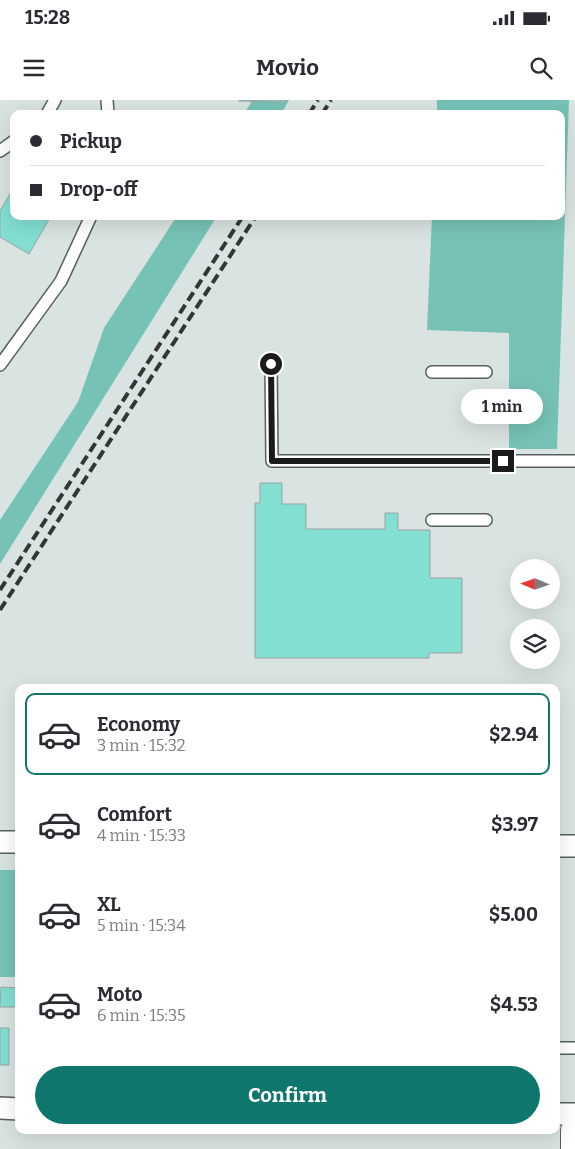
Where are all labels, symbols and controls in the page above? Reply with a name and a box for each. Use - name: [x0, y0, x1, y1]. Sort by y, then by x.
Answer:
- text: 15:28: [25, 6, 70, 29]
- icon: menu: [20, 54, 48, 82]
- text: Movio: [256, 54, 319, 81]
- icon: search: [527, 54, 555, 82]
- text: Pickup: [60, 130, 122, 153]
- text: Drop-off: [60, 178, 138, 201]
- route start: [260, 353, 282, 375]
- callout: 1 min: [462, 388, 544, 424]
- text: 1 min: [482, 397, 522, 416]
- route end: [492, 450, 514, 472]
- north arrow: [510, 559, 560, 609]
- map controls: [510, 559, 560, 669]
- button: layers: [510, 619, 560, 669]
- icon: car: [37, 712, 82, 757]
- text: Economy: [97, 713, 180, 736]
- text: $2.94: [489, 723, 538, 746]
- text: 3 min · 15:32: [97, 736, 186, 755]
- icon: car: [37, 802, 82, 847]
- text: Comfort: [97, 803, 172, 826]
- text: $3.97: [491, 813, 538, 836]
- text: 4 min · 15:33: [97, 826, 186, 845]
- icon: car: [37, 892, 82, 937]
- text: XL: [97, 893, 121, 916]
- text: $5.00: [489, 903, 538, 926]
- text: 5 min · 15:34: [97, 916, 186, 935]
- icon: car: [37, 982, 82, 1027]
- text: Moto: [97, 983, 143, 1006]
- text: $4.53: [490, 993, 538, 1016]
- text: 6 min · 15:35: [97, 1006, 186, 1025]
- button: Confirm: [35, 1066, 540, 1124]

